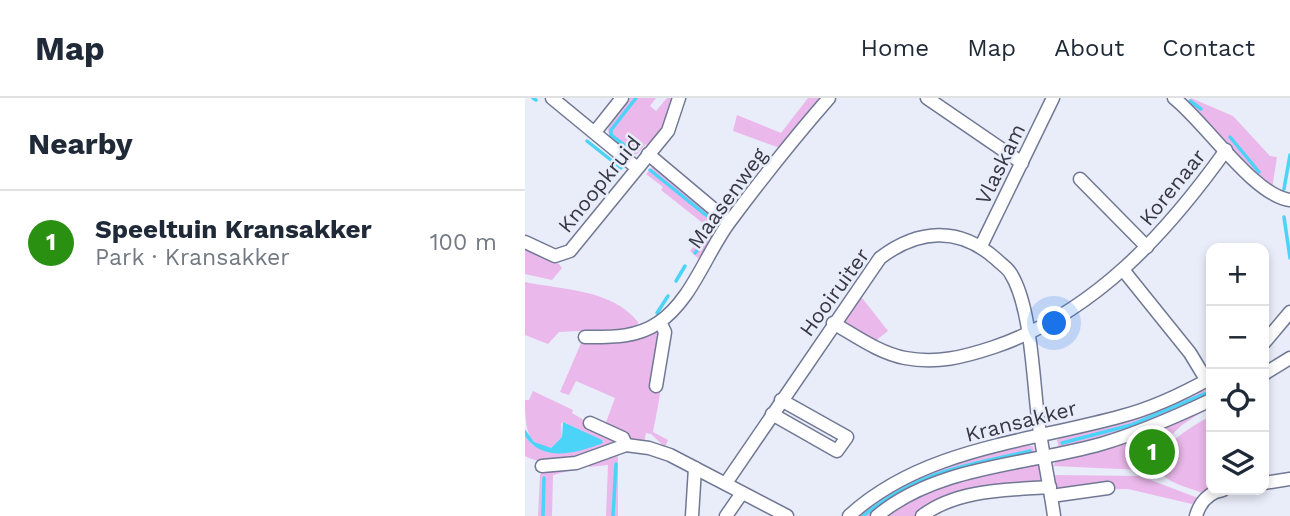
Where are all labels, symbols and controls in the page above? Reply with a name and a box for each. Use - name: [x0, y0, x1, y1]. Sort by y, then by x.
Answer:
- text: Map: [35, 29, 105, 68]
- text: Home: [861, 34, 929, 62]
- text: Map: [967, 34, 1016, 62]
- text: About: [1054, 34, 1124, 62]
- text: Contact: [1162, 34, 1255, 62]
- street label: Vlaskam: [970, 120, 1030, 208]
- text: Nearby: [28, 126, 133, 161]
- street label: Knoopkruid: [552, 131, 646, 237]
- street label: Maasenweg: [682, 142, 772, 253]
- street label: Korenaar: [1134, 143, 1211, 230]
- text: Speeltuin Kransakker: [95, 214, 372, 244]
- text: 1: [46, 229, 56, 256]
- text: 100 m: [430, 229, 497, 256]
- street label: Hooiruiter: [794, 243, 875, 341]
- map controls: [1206, 243, 1269, 495]
- button: +: [1206, 243, 1269, 306]
- text: Park · Kransakker: [95, 244, 290, 271]
- your location: [1037, 306, 1071, 340]
- button: −: [1206, 306, 1269, 369]
- button: locate: [1206, 369, 1269, 432]
- street label: Kransakker: [963, 395, 1080, 447]
- pin: 1: [1129, 426, 1175, 478]
- button: layers: [1206, 432, 1269, 495]

